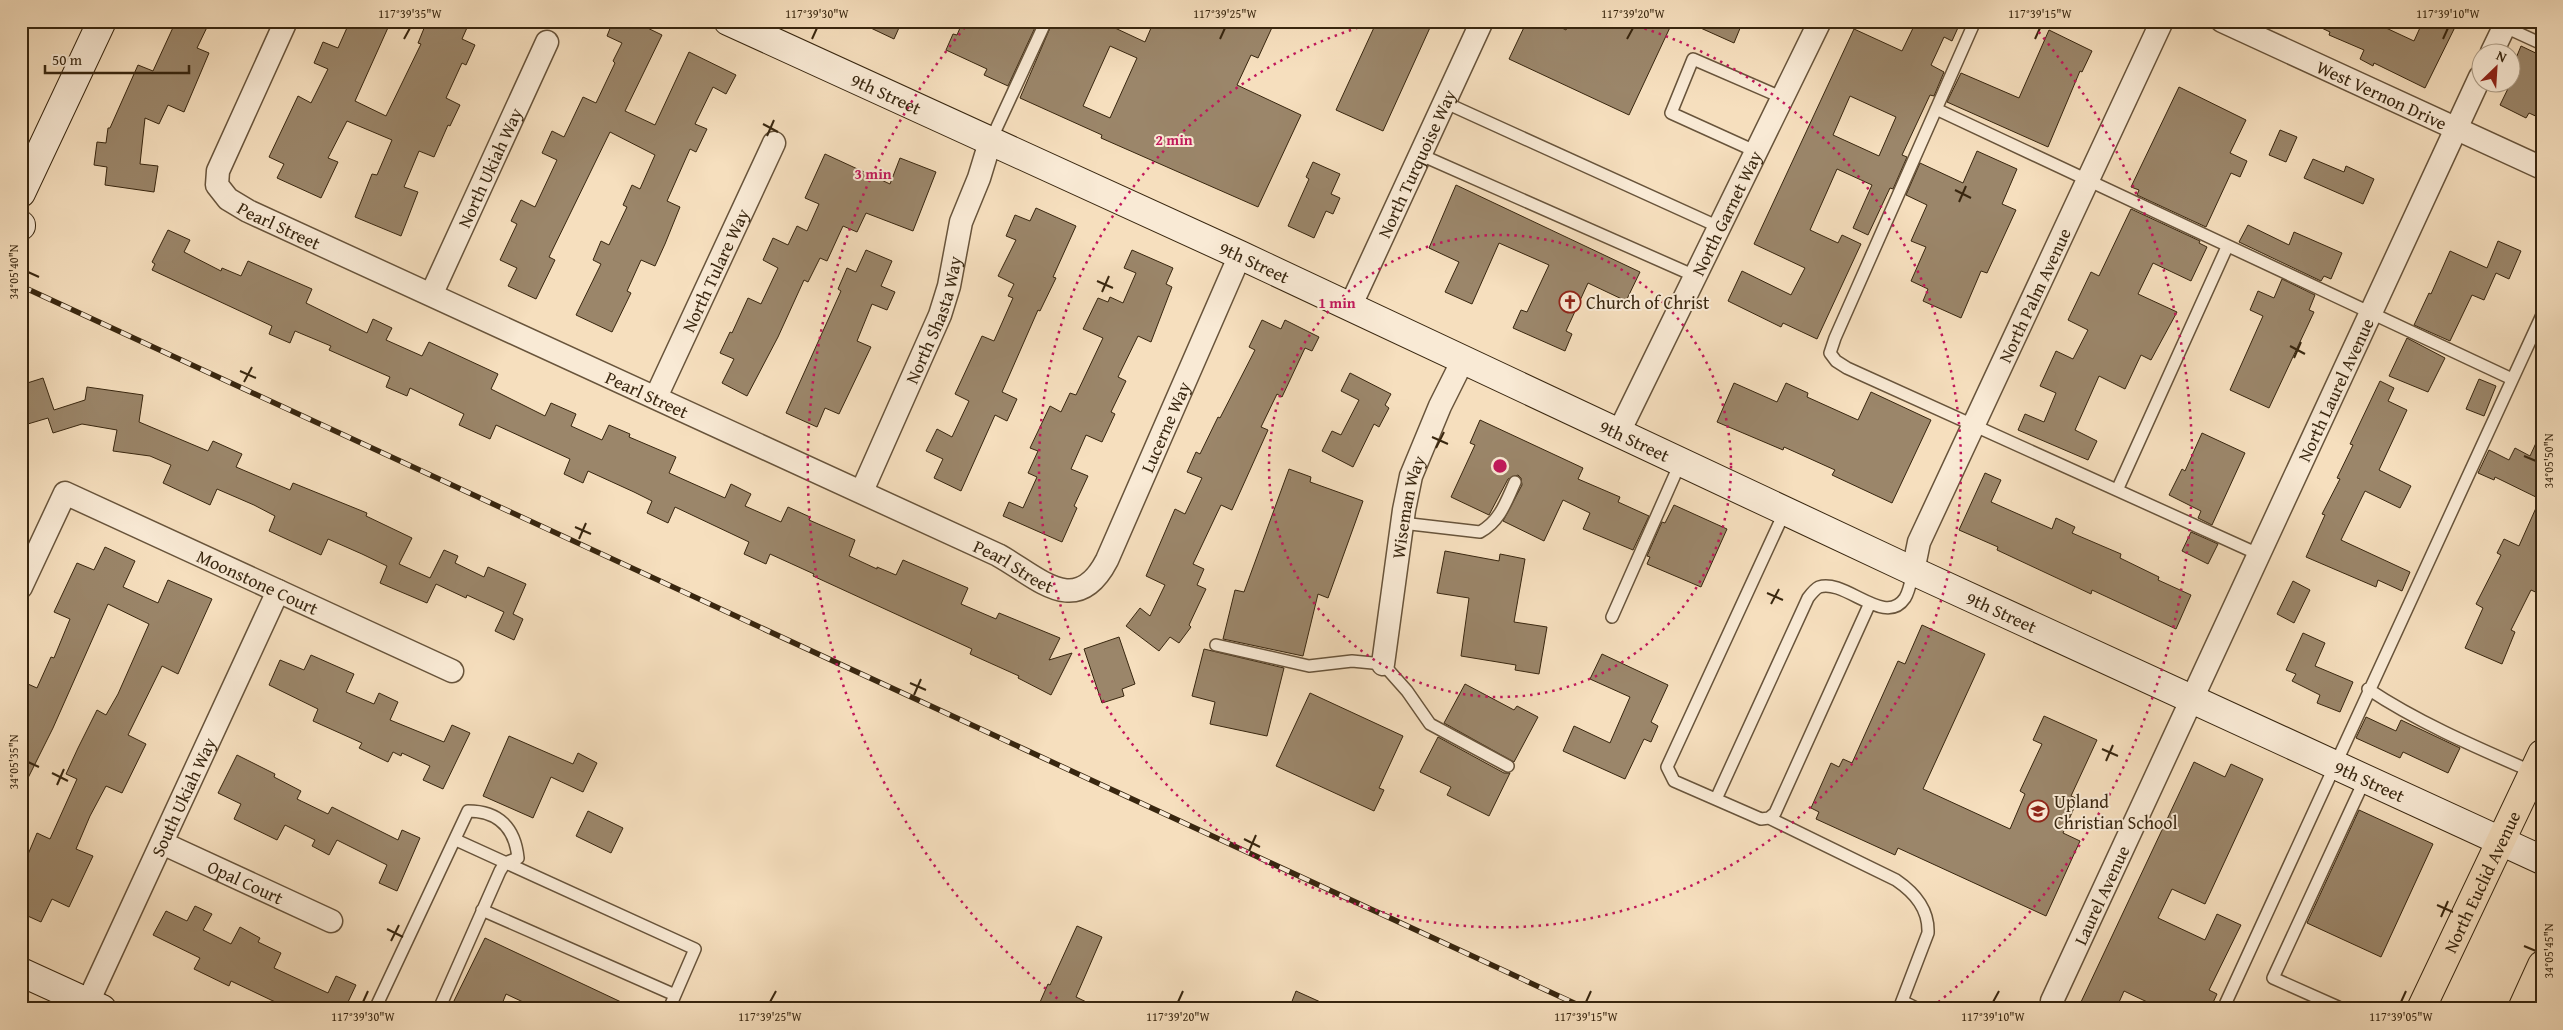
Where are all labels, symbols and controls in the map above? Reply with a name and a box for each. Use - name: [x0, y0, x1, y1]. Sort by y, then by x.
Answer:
- text: 117°39'35"W: [378, 5, 442, 22]
- text: 117°39'30"W: [785, 5, 849, 22]
- text: 117°39'25"W: [1193, 5, 1257, 22]
- text: 117°39'20"W: [1601, 5, 1665, 22]
- text: 117°39'15"W: [2008, 5, 2072, 22]
- text: 117°39'10"W: [2416, 5, 2480, 22]
- scale bar: [45, 42, 189, 74]
- north arrow: [2470, 42, 2520, 92]
- text: N: [2493, 45, 2511, 68]
- text: 50 m: [52, 49, 83, 70]
- street label: West Vernon Drive: [2312, 53, 2452, 136]
- street label: 9th Street: [847, 66, 926, 121]
- street label: North Turquoise Way: [1370, 85, 1462, 242]
- street label: North Ukiah Way: [450, 103, 529, 232]
- text: 2 min: [1155, 129, 1193, 150]
- street label: North Garnet Way: [1684, 146, 1768, 280]
- text: 3 min: [854, 163, 892, 184]
- street label: Pearl Street: [232, 194, 326, 256]
- street label: North Tulare Way: [675, 204, 755, 336]
- street label: North Palm Avenue: [1991, 223, 2077, 367]
- street label: 9th Street: [1215, 234, 1295, 290]
- text: 34°05'40"N: [5, 244, 22, 300]
- street label: North Shasta Way: [898, 254, 968, 388]
- place label: Church of Christ: [1586, 289, 1710, 316]
- church icon: Church of Christ: [1558, 290, 1582, 314]
- text: 1 min: [1318, 292, 1356, 313]
- street label: North Laurel Avenue: [2290, 313, 2380, 466]
- street label: Pearl Street: [601, 363, 694, 425]
- street label: Lucerne Way: [1133, 377, 1197, 477]
- street label: 9th Street: [1595, 412, 1675, 469]
- text: 34°05'50"N: [2540, 433, 2557, 489]
- street label: Wiseman Way: [1384, 451, 1432, 560]
- centre of rings: [1491, 457, 1509, 475]
- street label: Pearl Street: [969, 532, 1059, 600]
- street label: Moonstone Court: [193, 542, 324, 622]
- street label: 9th Street: [1962, 584, 2042, 640]
- street label: South Ukiah Way: [144, 733, 222, 861]
- text: 34°05'35"N: [5, 734, 22, 790]
- street label: 9th Street: [2330, 753, 2410, 809]
- place label: Upland Christian School: [2054, 788, 2178, 836]
- school or university icon: Upland Christian School: [2026, 799, 2050, 823]
- street label: North Euclid Avenue: [2436, 806, 2527, 957]
- street label: Laurel Avenue: [2066, 841, 2136, 949]
- street label: Opal Court: [203, 852, 288, 911]
- text: 34°05'45"N: [2540, 923, 2557, 979]
- text: 117°39'30"W: [331, 1008, 395, 1025]
- text: 117°39'25"W: [738, 1008, 802, 1025]
- text: 117°39'20"W: [1146, 1008, 1210, 1025]
- text: 117°39'15"W: [1554, 1008, 1618, 1025]
- text: 117°39'10"W: [1961, 1008, 2025, 1025]
- text: 117°39'05"W: [2369, 1008, 2433, 1025]

